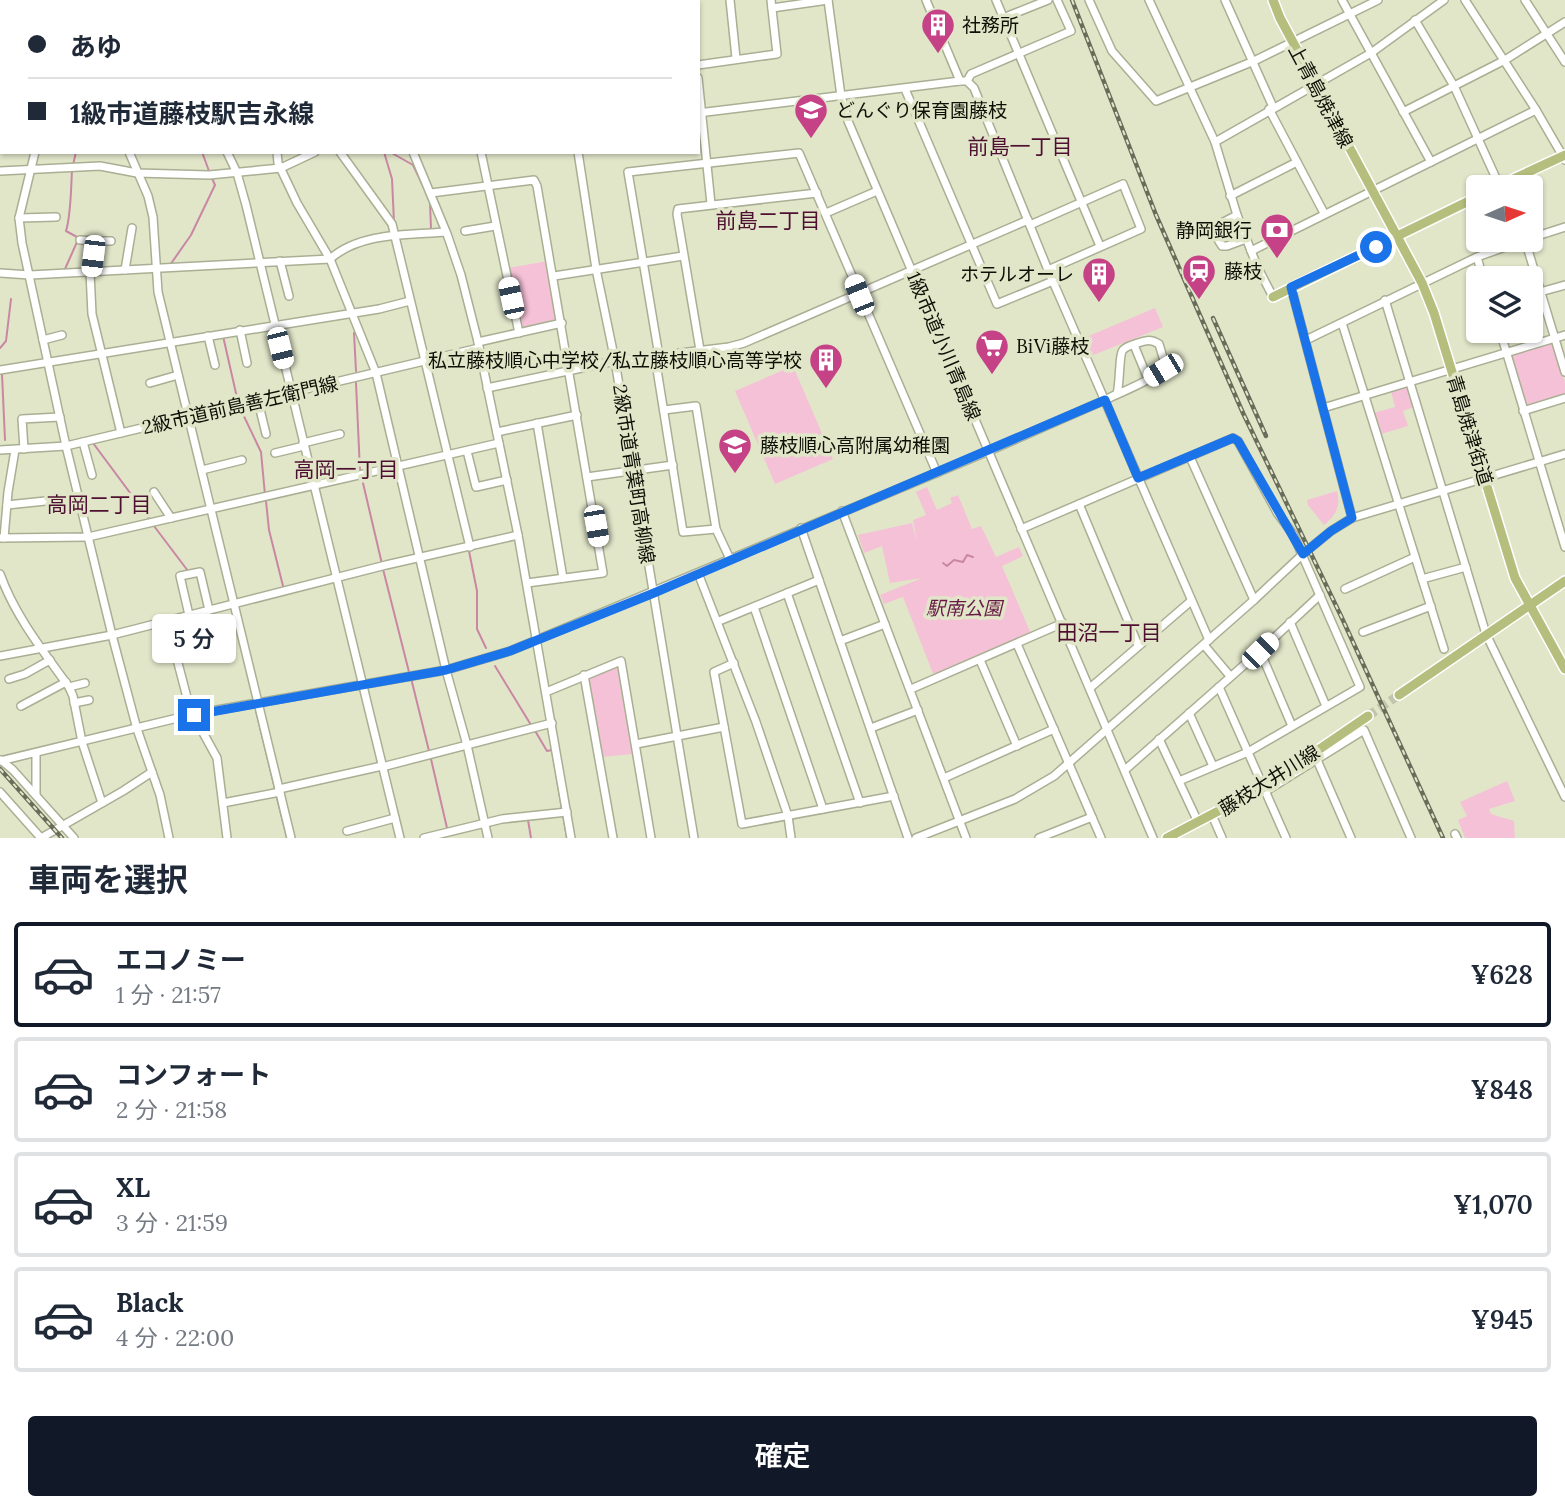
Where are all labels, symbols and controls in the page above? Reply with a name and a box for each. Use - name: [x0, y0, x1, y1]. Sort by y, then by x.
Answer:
- building icon: 社務所: [919, 6, 957, 55]
- place label: 社務所: [962, 13, 1019, 37]
- text: あゆ: [70, 30, 122, 63]
- street label: 上青島焼津線: [1284, 40, 1358, 152]
- school or university icon: どんぐり保育園藤枝: [792, 91, 830, 140]
- text: 1級市道藤枝駅吉永線: [70, 97, 315, 130]
- place label: どんぐり保育園藤枝: [836, 98, 1007, 122]
- district label: 前島一丁目: [968, 133, 1073, 160]
- north arrow: [1466, 175, 1544, 252]
- map controls: [1466, 175, 1543, 343]
- district label: 前島二丁目: [716, 207, 821, 234]
- bank icon: 静岡銀行: [1258, 211, 1296, 260]
- place label: 静岡銀行: [1176, 218, 1252, 242]
- route start: [1360, 231, 1392, 263]
- car: [81, 234, 106, 278]
- station icon: 藤枝: [1180, 252, 1218, 301]
- building icon: ホテルオーレ: [1080, 255, 1118, 304]
- place label: 藤枝: [1224, 259, 1262, 283]
- place label: ホテルオーレ: [960, 262, 1074, 286]
- button: layers: [1466, 266, 1543, 343]
- street label: 1級市道小川青島線: [902, 268, 986, 424]
- car: [842, 272, 877, 318]
- car: [497, 275, 526, 321]
- car: [265, 325, 296, 371]
- supermarket icon: BiVi藤枝: [973, 327, 1011, 376]
- place label: BiVi藤枝: [1016, 334, 1089, 358]
- building icon: 私立藤枝順心中学校/私立藤枝順心高等学校: [807, 341, 845, 390]
- place label: 私立藤枝順心中学校/私立藤枝順心高等学校: [428, 348, 802, 373]
- car: [1140, 350, 1187, 390]
- street label: 2級市道前島善左衛門線: [140, 371, 340, 439]
- street label: 青島焼津街道: [1442, 372, 1498, 488]
- street label: 2級市道青葉町高柳線: [608, 383, 660, 565]
- school or university icon: 藤枝順心高附属幼稚園: [716, 426, 754, 475]
- place label: 藤枝順心高附属幼稚園: [760, 433, 950, 457]
- district label: 高岡一丁目: [294, 456, 399, 483]
- district label: 高岡二丁目: [47, 491, 152, 518]
- car: [583, 503, 610, 549]
- park label: 駅南公園: [926, 596, 1005, 620]
- callout: 5 分: [152, 614, 236, 662]
- district label: 田沼一丁目: [1057, 619, 1162, 646]
- text: 5 分: [173, 624, 215, 653]
- car: [1238, 629, 1283, 673]
- route end: [178, 699, 210, 731]
- street label: 藤枝大井川線: [1214, 740, 1324, 820]
- text: 車両を選択: [28, 859, 188, 900]
- icon: car: [32, 943, 95, 1006]
- text: エコノミー: [116, 943, 246, 976]
- text: ¥628: [1471, 958, 1533, 991]
- text: 1 分 · 21:57: [116, 980, 221, 1009]
- icon: car: [32, 1058, 95, 1121]
- text: コンフォート: [116, 1058, 271, 1091]
- text: ¥848: [1471, 1073, 1533, 1106]
- text: 2 分 · 21:58: [116, 1095, 227, 1124]
- text: XL: [116, 1171, 150, 1204]
- icon: car: [32, 1173, 95, 1236]
- text: ¥1,070: [1453, 1188, 1533, 1221]
- text: 3 分 · 21:59: [116, 1208, 228, 1237]
- text: Black: [116, 1286, 184, 1319]
- icon: car: [32, 1288, 95, 1351]
- text: ¥945: [1471, 1303, 1533, 1336]
- text: 4 分 · 22:00: [116, 1323, 234, 1352]
- button: 確定: [28, 1416, 1537, 1496]

